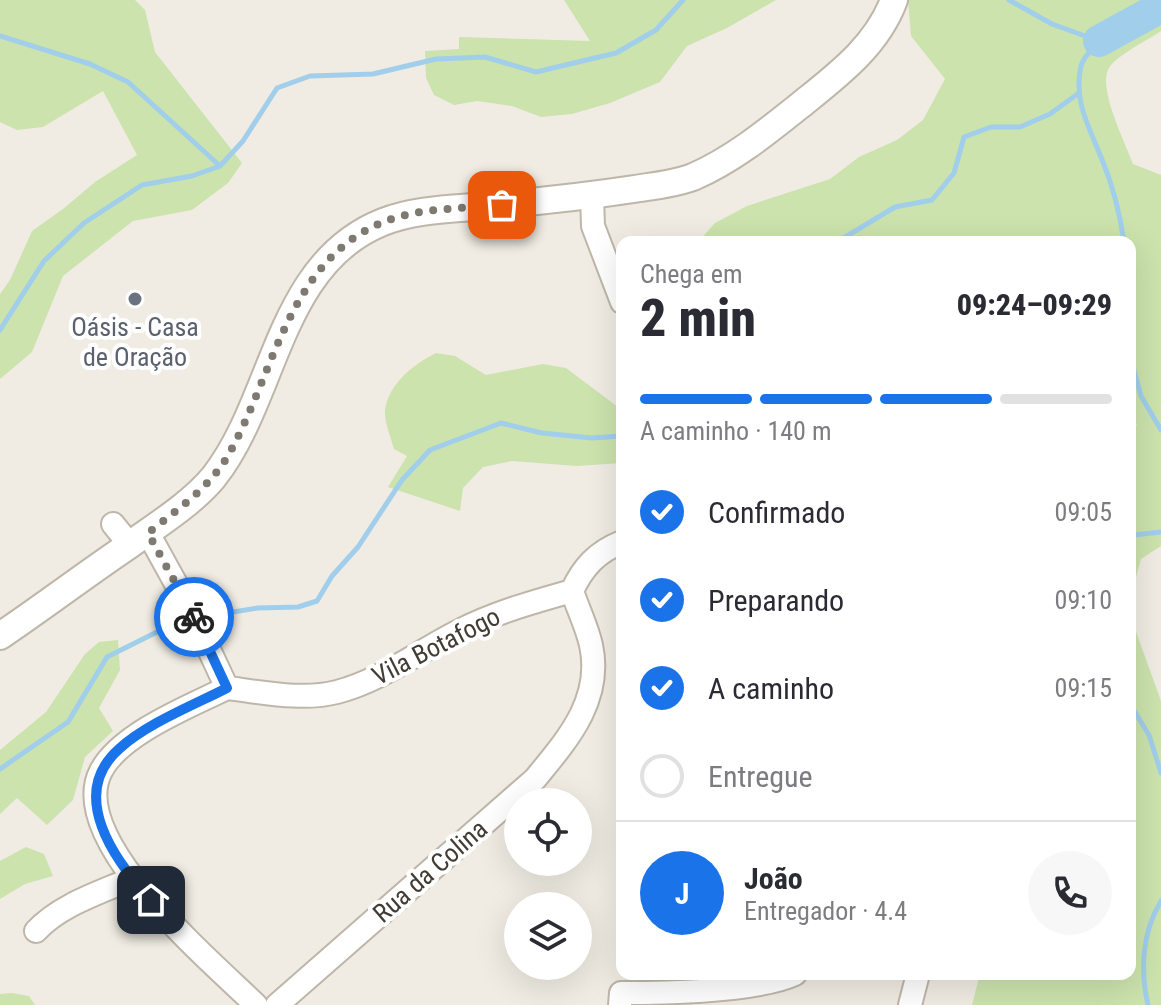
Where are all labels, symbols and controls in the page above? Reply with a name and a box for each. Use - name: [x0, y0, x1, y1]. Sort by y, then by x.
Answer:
- pin: [468, 171, 536, 239]
- icon: bag: [480, 183, 524, 227]
- text: Chega em: [640, 259, 743, 289]
- text: 09:24–09:29: [957, 287, 1112, 322]
- text: 2 min: [640, 288, 756, 349]
- marker: Oásis - Casa de Oração: [126, 290, 144, 308]
- place label: Oásis - Casa de Oração: [71, 312, 199, 372]
- text: A caminho · 140 m: [640, 416, 831, 446]
- icon: check: [640, 490, 684, 534]
- text: Confirmado: [708, 495, 845, 530]
- text: 09:05: [1055, 497, 1112, 527]
- courier: [154, 577, 234, 657]
- icon: check: [640, 578, 684, 622]
- text: Preparando: [708, 583, 844, 618]
- text: 09:10: [1055, 585, 1112, 615]
- icon: bike: [172, 595, 216, 639]
- street label: Vila Botafogo: [367, 601, 505, 691]
- icon: check: [640, 666, 684, 710]
- text: A caminho: [708, 671, 834, 706]
- text: 09:15: [1055, 673, 1112, 703]
- text: Entregue: [708, 759, 813, 794]
- map controls: [504, 788, 592, 980]
- button: locate: [504, 788, 592, 876]
- street label: Rua da Colina: [367, 813, 493, 929]
- button: phone: [1028, 851, 1112, 935]
- text: João: [744, 861, 803, 896]
- pin: [117, 866, 185, 934]
- text: J: [675, 876, 689, 911]
- icon: home: [129, 878, 173, 922]
- button: layers: [504, 892, 592, 980]
- text: Entregador · 4.4: [744, 896, 907, 926]

